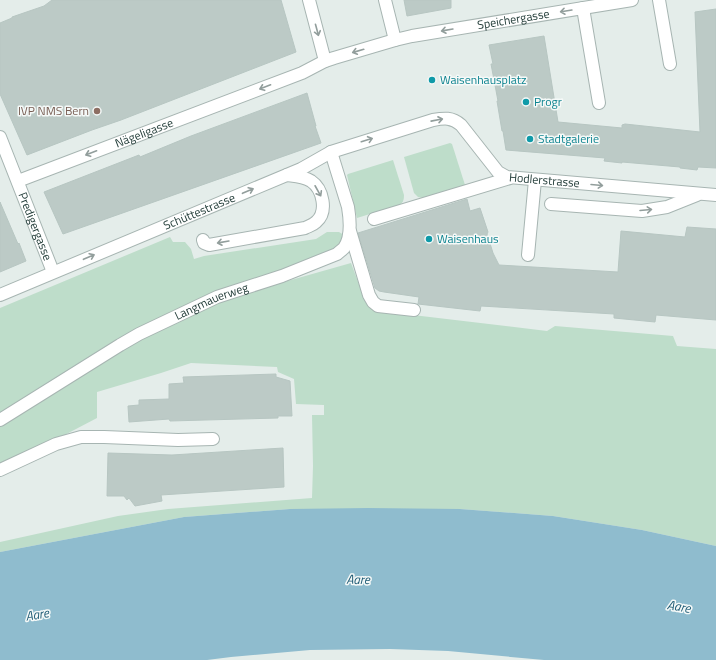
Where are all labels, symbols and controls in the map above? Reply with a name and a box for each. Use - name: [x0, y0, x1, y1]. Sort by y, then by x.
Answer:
- street label: Speichergasse: [476, 4, 551, 34]
- one-way arrow: [559, 7, 572, 15]
- one-way arrow: [314, 24, 321, 37]
- one-way arrow: [441, 26, 454, 34]
- one-way arrow: [351, 48, 364, 55]
- place label: Waisenhausplatz: [440, 70, 526, 89]
- marker: Waisenhausplatz: [427, 75, 437, 85]
- one-way arrow: [260, 83, 272, 91]
- place label: Progr: [534, 92, 562, 111]
- marker: Progr: [521, 97, 531, 107]
- place label: IVP NMS Bern: [18, 101, 89, 120]
- marker: IVP NMS Bern: [92, 106, 102, 116]
- street label: Nägeligasse: [112, 113, 176, 152]
- one-way arrow: [430, 116, 443, 124]
- place label: Stadtgalerie: [538, 129, 599, 148]
- marker: Stadtgalerie: [525, 134, 535, 144]
- one-way arrow: [361, 136, 373, 144]
- one-way arrow: [86, 149, 98, 157]
- street label: Hodlerstrasse: [508, 167, 581, 192]
- one-way arrow: [590, 181, 603, 188]
- one-way arrow: [315, 185, 323, 197]
- one-way arrow: [241, 187, 253, 194]
- street label: Schüttestrasse: [160, 188, 238, 235]
- street label: Predigergasse: [14, 189, 58, 263]
- one-way arrow: [639, 207, 652, 214]
- place label: Waisenhaus: [437, 229, 499, 248]
- marker: Waisenhaus: [424, 234, 434, 244]
- one-way arrow: [217, 239, 230, 247]
- one-way arrow: [83, 253, 95, 261]
- street label: Langmauerweg: [171, 278, 251, 325]
- water label: Aare: [346, 569, 371, 589]
- water label: Aare: [666, 594, 693, 618]
- water label: Aare: [24, 602, 51, 626]

